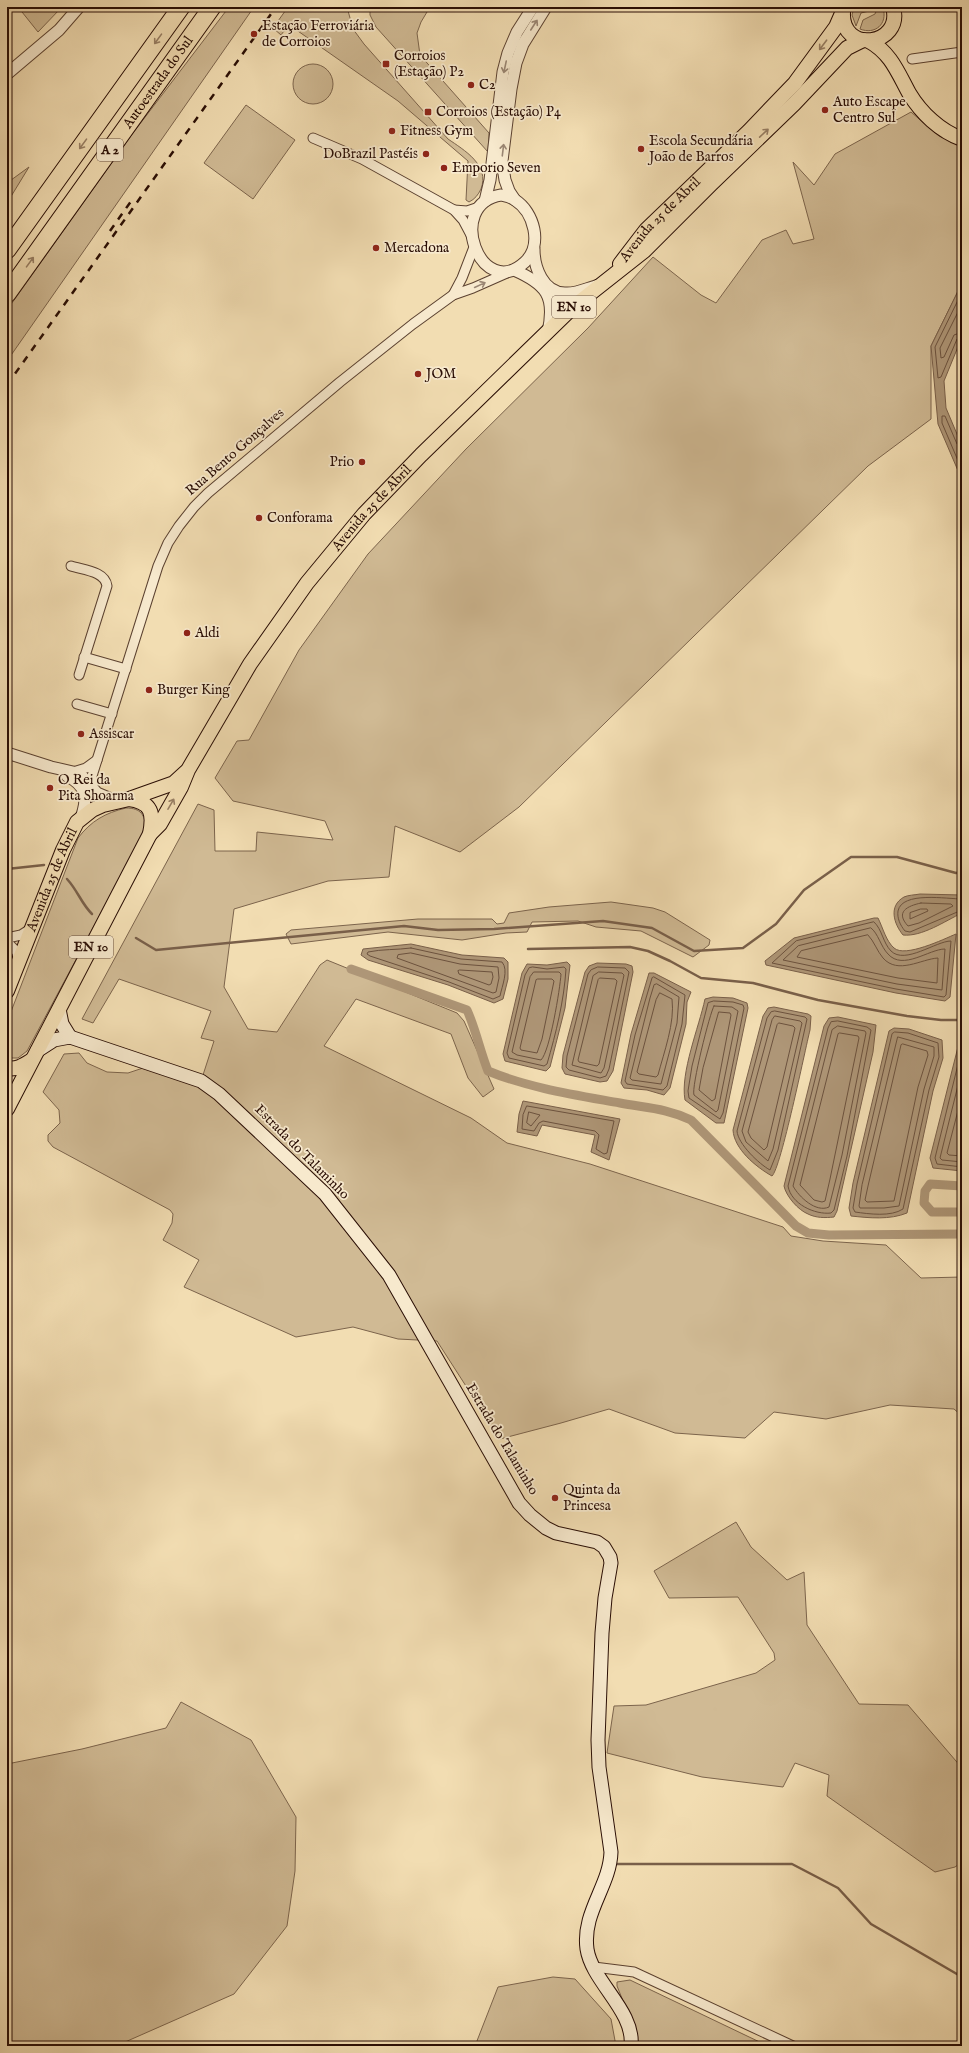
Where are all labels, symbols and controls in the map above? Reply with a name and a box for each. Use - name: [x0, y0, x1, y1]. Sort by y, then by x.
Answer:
- place label: Estação Ferroviária de Corroios: [262, 17, 375, 51]
- one-way arrow: [530, 19, 538, 31]
- marker: Estação Ferroviária de Corroios: [249, 29, 259, 39]
- street label: Autoestrada do Sul: [118, 33, 197, 133]
- one-way arrow: [154, 33, 162, 44]
- one-way arrow: [819, 39, 827, 50]
- place label: Corroios (Estação) P2: [394, 47, 464, 81]
- marker: Corroios (Estação) P2: [381, 59, 391, 69]
- one-way arrow: [500, 60, 508, 73]
- place label: C2: [479, 76, 496, 94]
- marker: C2: [466, 80, 476, 90]
- place label: Auto Escape Centro Sul: [832, 93, 906, 127]
- place label: Corroios (Estação) P4: [436, 103, 561, 121]
- marker: Auto Escape Centro Sul: [820, 105, 830, 115]
- marker: Corroios (Estação) P4: [423, 107, 433, 117]
- place label: Fitness Gym: [400, 122, 473, 140]
- marker: Fitness Gym: [387, 126, 397, 136]
- one-way arrow: [759, 128, 769, 138]
- place label: Escola Secundária João de Barros: [647, 132, 754, 166]
- one-way arrow: [79, 139, 87, 150]
- road number: A 2: [97, 139, 123, 161]
- one-way arrow: [500, 144, 507, 157]
- marker: Escola Secundária João de Barros: [636, 144, 646, 154]
- place label: DoBrazil Pastéis: [323, 145, 418, 163]
- marker: DoBrazil Pastéis: [421, 149, 431, 159]
- place label: Emporio Seven: [452, 159, 541, 177]
- marker: Emporio Seven: [439, 163, 449, 173]
- street label: Avenida 25 de Abril: [615, 173, 705, 267]
- place label: Mercadona: [384, 239, 450, 257]
- marker: Mercadona: [371, 243, 381, 253]
- one-way arrow: [26, 257, 34, 268]
- one-way arrow: [474, 281, 486, 288]
- road number: EN 10: [552, 296, 596, 318]
- place label: JOM: [424, 365, 456, 383]
- marker: JOM: [413, 369, 423, 379]
- street label: Rua Bento Gonçalves: [182, 404, 288, 500]
- place label: Prio: [330, 453, 354, 471]
- marker: Prio: [357, 457, 367, 467]
- street label: Avenida 25 de Abril: [327, 461, 416, 556]
- place label: Conforama: [267, 509, 333, 527]
- marker: Conforama: [254, 513, 264, 523]
- place label: Aldi: [194, 624, 220, 642]
- marker: Aldi: [182, 628, 192, 638]
- place label: Burger King: [157, 681, 230, 699]
- marker: Burger King: [144, 685, 154, 695]
- place label: Assiscar: [88, 725, 134, 743]
- marker: Assiscar: [76, 729, 86, 739]
- place label: O Rei da Pita Shoarma: [58, 771, 135, 805]
- marker: O Rei da Pita Shoarma: [45, 783, 55, 793]
- one-way arrow: [168, 798, 176, 810]
- street label: Avenida 25 de Abril: [22, 825, 82, 935]
- road number: EN 10: [69, 936, 113, 958]
- street label: Estrada do Talaminho: [251, 1101, 354, 1204]
- street label: Estrada do Talaminho: [462, 1380, 543, 1499]
- place label: Quinta da Princesa: [563, 1481, 621, 1515]
- marker: Quinta da Princesa: [550, 1493, 560, 1503]

